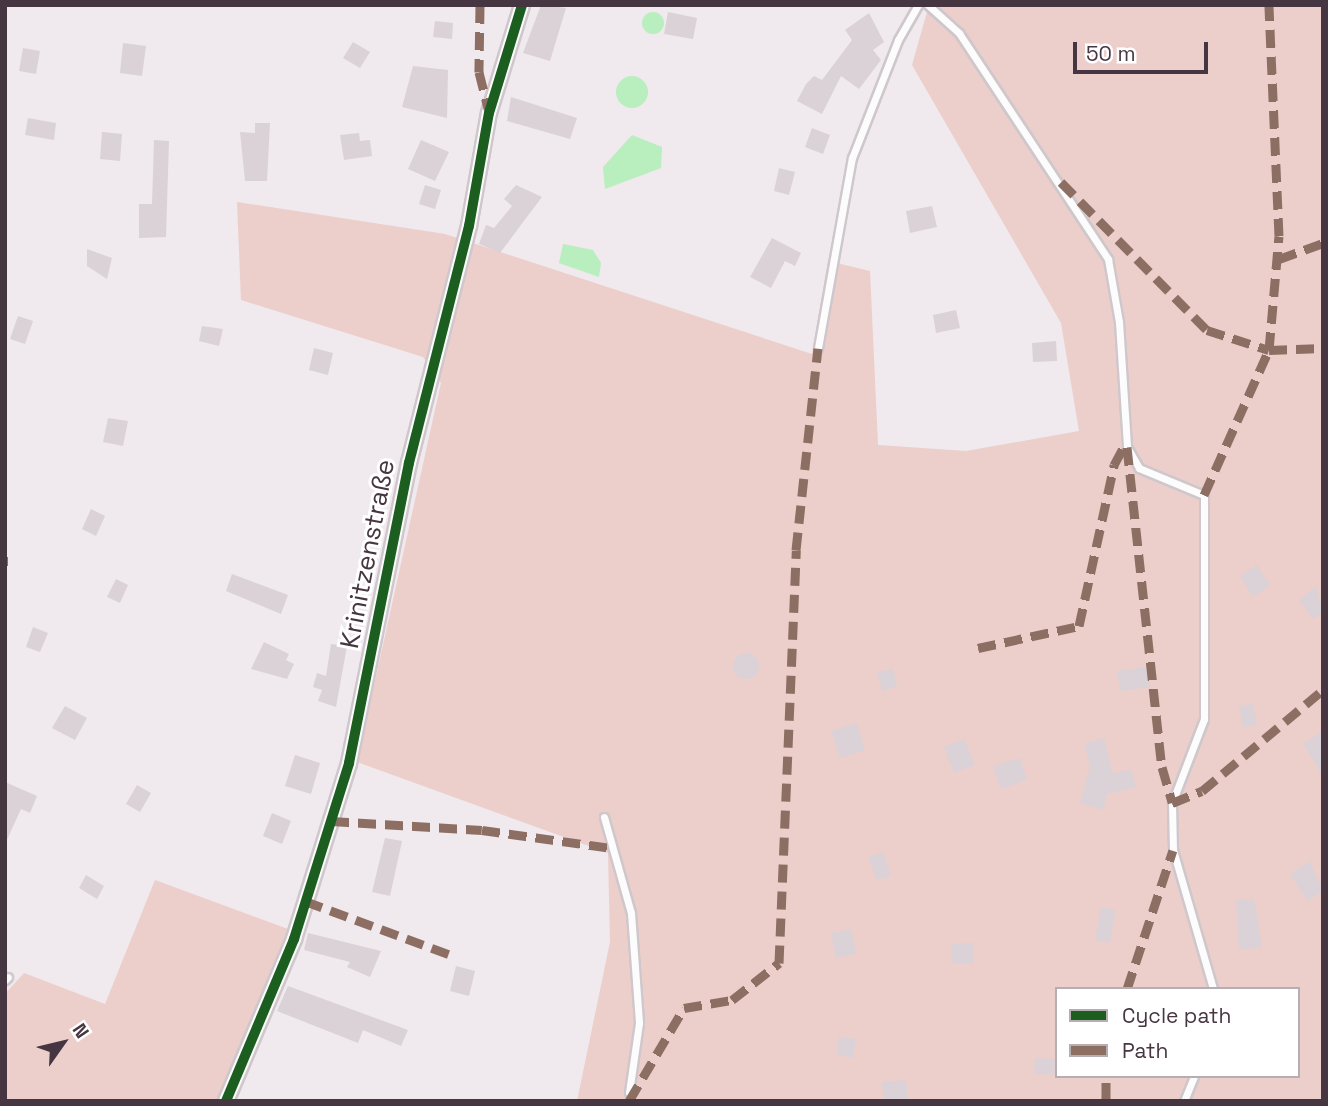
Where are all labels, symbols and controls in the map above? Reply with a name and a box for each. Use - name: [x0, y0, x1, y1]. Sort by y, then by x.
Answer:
- scale bar: [1076, 28, 1211, 72]
- text: 50 m: [1086, 40, 1136, 67]
- street label: Krinitzenstraße: [334, 457, 402, 651]
- legend: [1055, 987, 1300, 1078]
- text: Cycle path: [1122, 1002, 1231, 1029]
- north arrow: [28, 1008, 98, 1078]
- text: N: [67, 1019, 95, 1043]
- text: Path: [1122, 1037, 1168, 1064]

